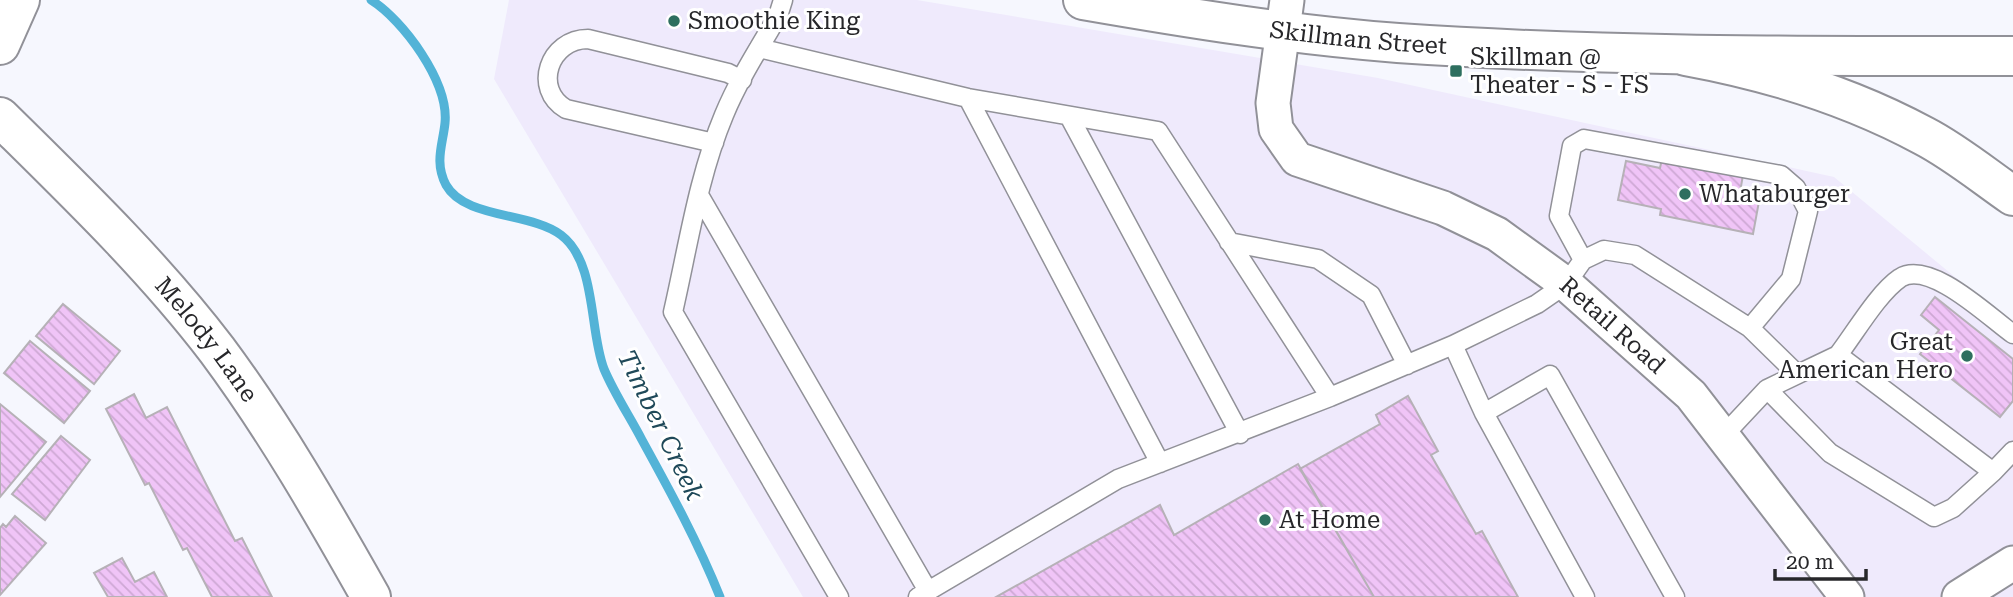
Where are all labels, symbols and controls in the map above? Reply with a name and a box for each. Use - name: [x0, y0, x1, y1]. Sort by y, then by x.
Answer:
- place label: Smoothie King: [688, 7, 860, 35]
- marker: Smoothie King: [666, 13, 682, 29]
- street label: Skillman Street: [1268, 15, 1448, 60]
- place label: Skillman @ Theater - S - FS: [1470, 43, 1649, 99]
- marker: Skillman @ Theater - S - FS: [1448, 63, 1464, 79]
- place label: Whataburger: [1699, 180, 1850, 208]
- marker: Whataburger: [1677, 186, 1693, 202]
- street label: Retail Road: [1554, 271, 1671, 379]
- street label: Melody Lane: [149, 272, 263, 407]
- place label: Great American Hero: [1778, 328, 1953, 384]
- water label: Timber Creek: [612, 345, 711, 506]
- marker: Great American Hero: [1959, 348, 1975, 364]
- place label: At Home: [1279, 506, 1380, 534]
- marker: At Home: [1257, 512, 1273, 528]
- scale bar: [1775, 538, 1866, 582]
- text: 20 m: [1786, 550, 1834, 574]

